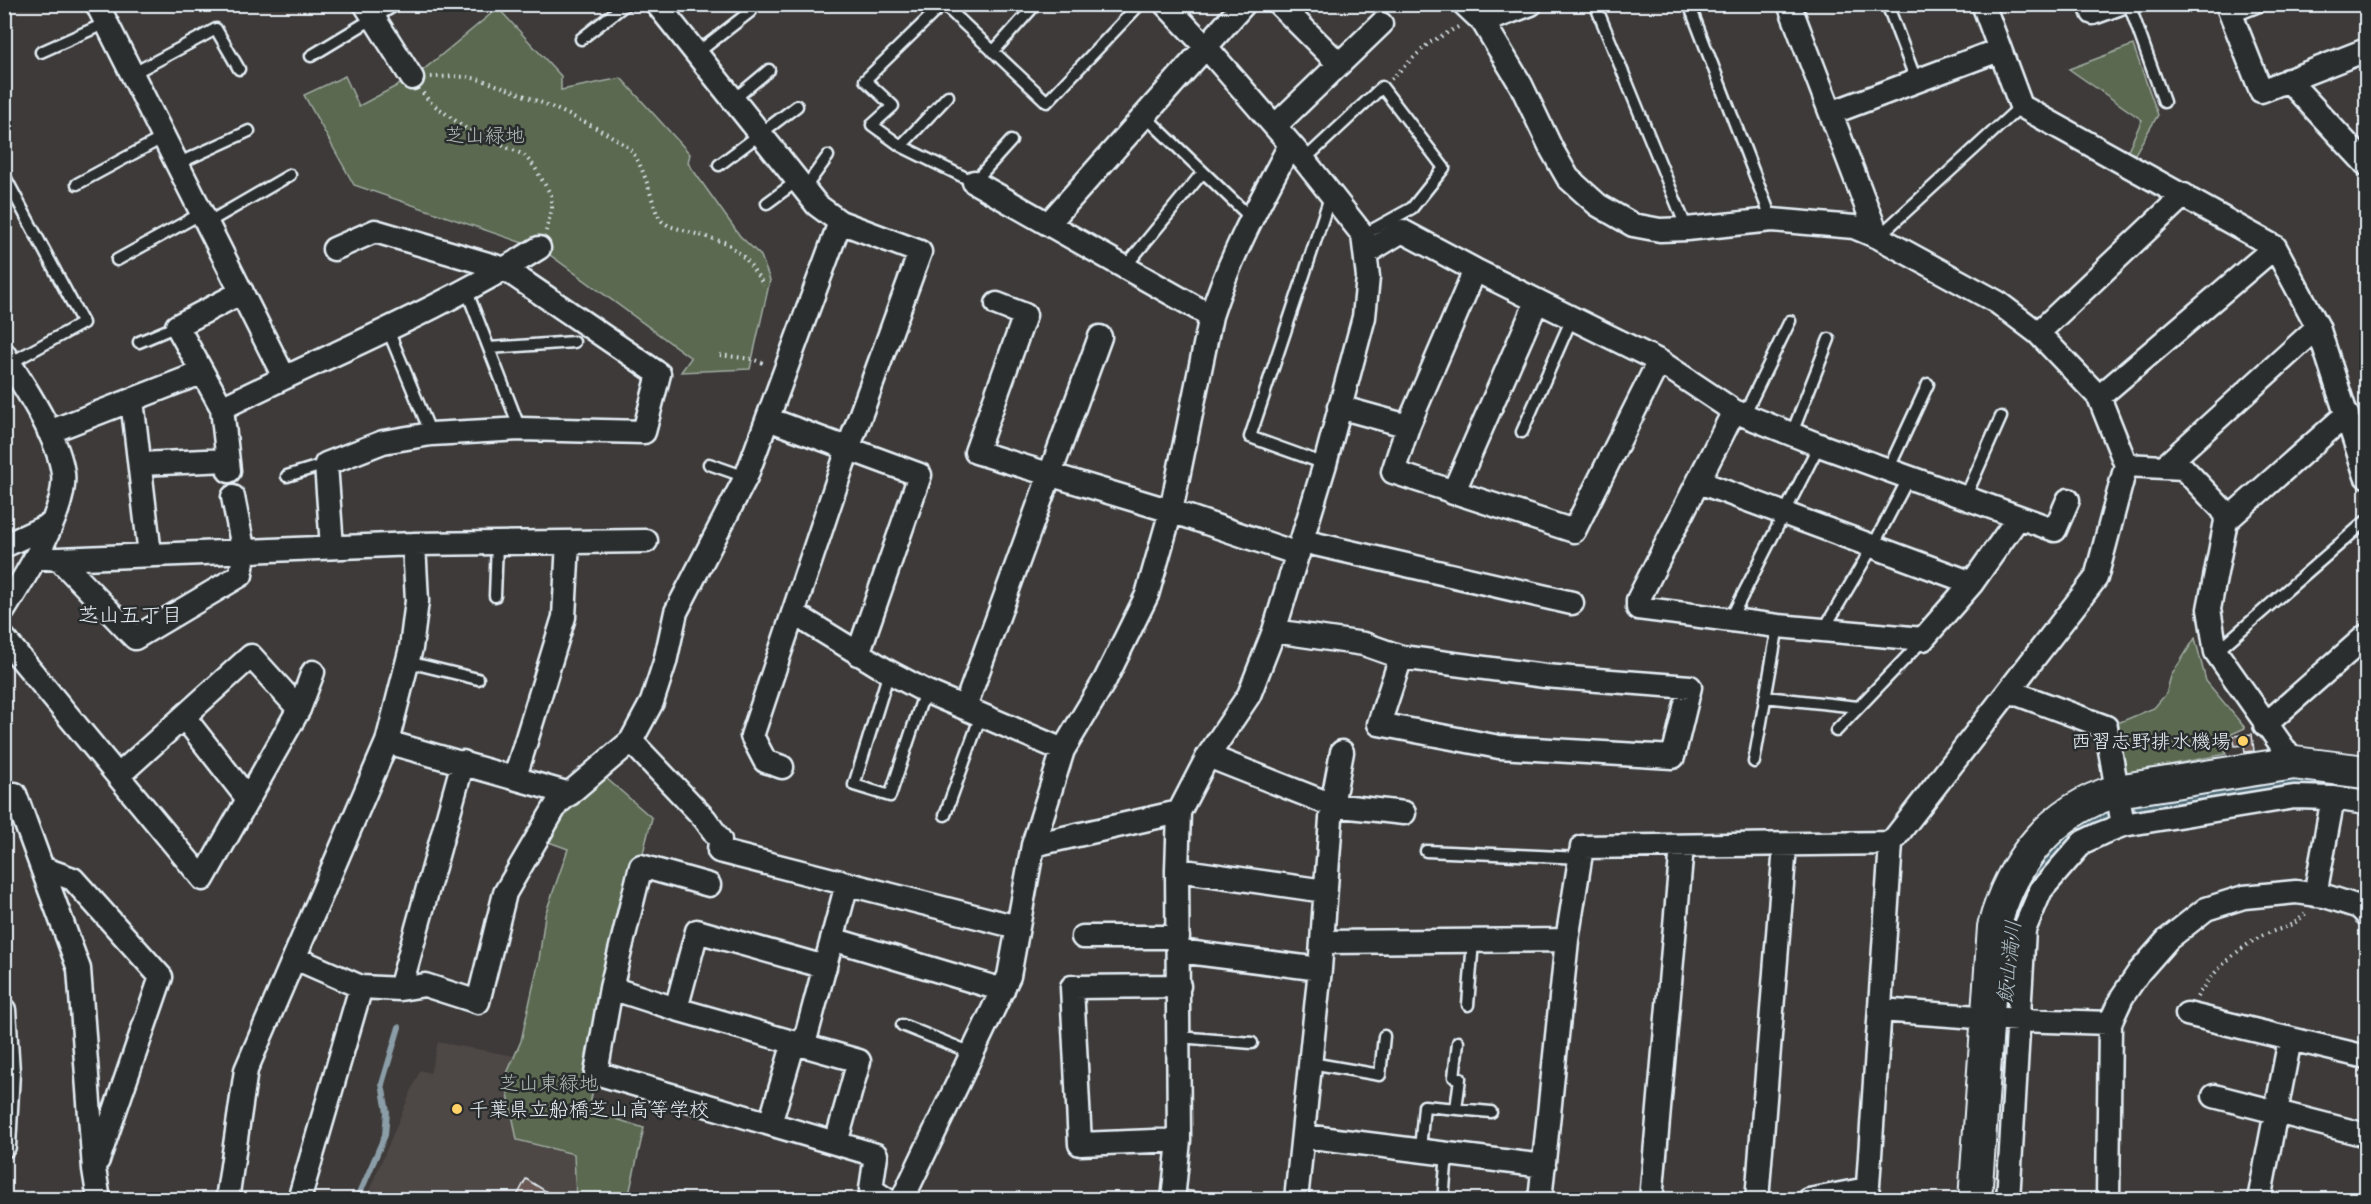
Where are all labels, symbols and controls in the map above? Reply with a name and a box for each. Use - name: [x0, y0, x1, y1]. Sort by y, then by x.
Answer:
- park label: 芝山緑地: [445, 121, 525, 148]
- district label: 芝山五丁目: [78, 600, 183, 629]
- place label: 西習志野排水機場: [2071, 727, 2231, 754]
- marker: 西習志野排水機場: [2236, 734, 2250, 748]
- water label: 飯山満川: [1990, 919, 2027, 1005]
- park label: 芝山東緑地: [499, 1069, 599, 1096]
- place label: 千葉県立船橋芝山高等学校: [469, 1095, 709, 1122]
- marker: 千葉県立船橋芝山高等学校: [450, 1102, 464, 1116]

